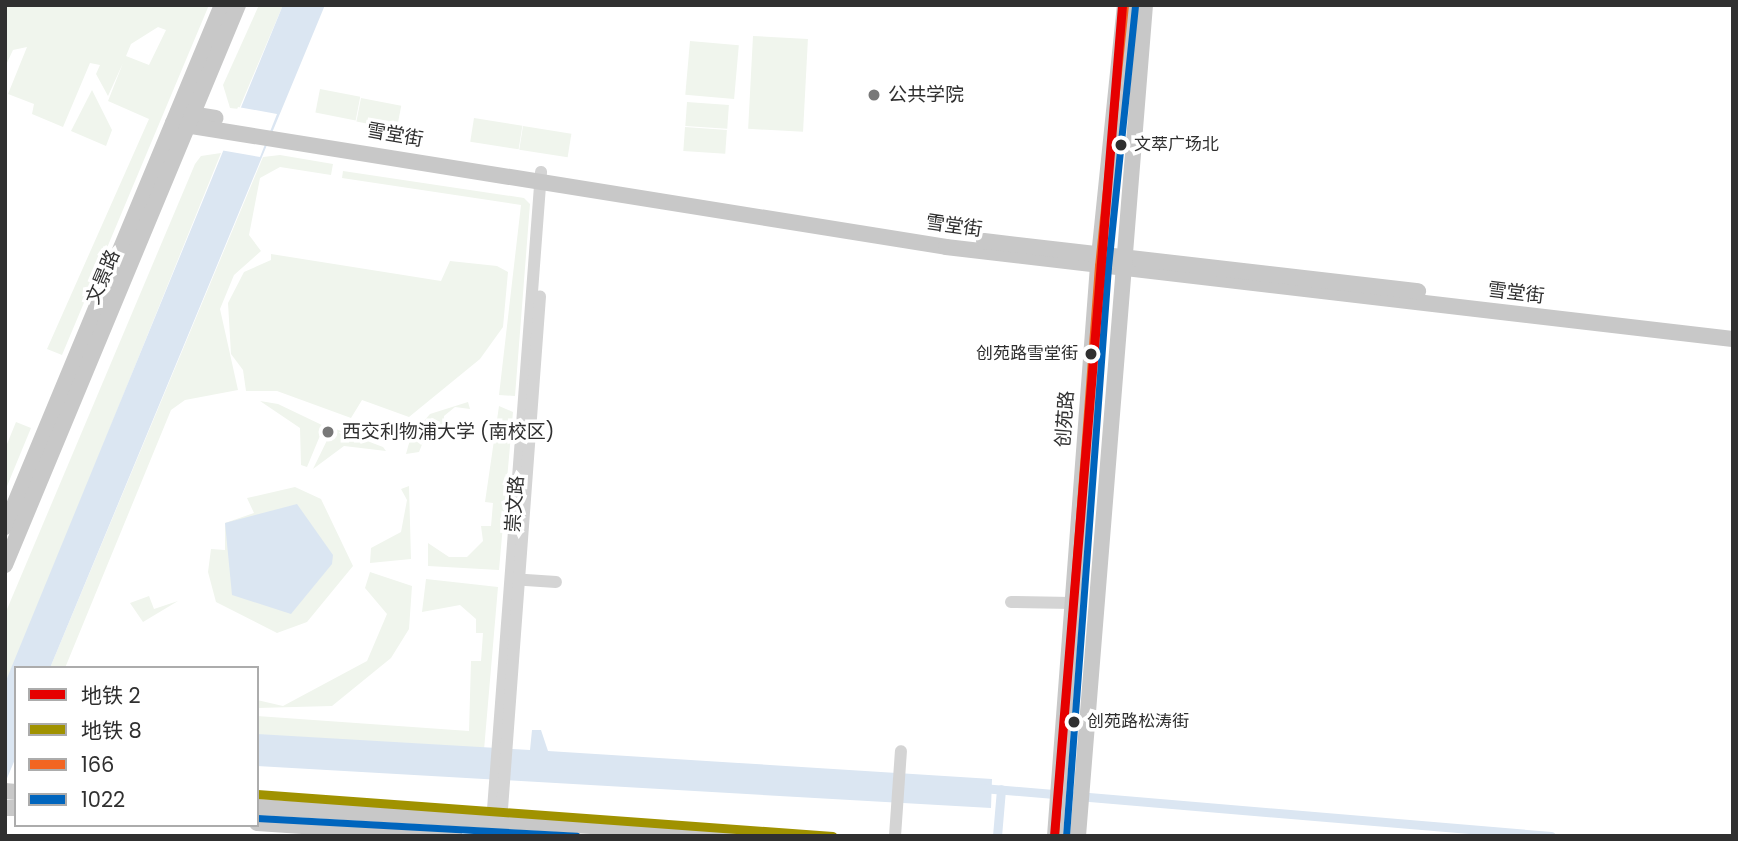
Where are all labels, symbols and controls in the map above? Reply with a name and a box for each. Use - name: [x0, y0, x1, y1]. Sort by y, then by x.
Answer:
- place label: 公共学院: [888, 84, 964, 106]
- marker: 公共学院: [866, 87, 882, 103]
- street label: 雪堂街: [365, 119, 425, 151]
- place label: 文萃广场北: [1134, 135, 1219, 155]
- marker: 文萃广场北: [1114, 138, 1128, 152]
- street label: 雪堂街: [924, 211, 984, 241]
- street label: 文景路: [81, 246, 125, 308]
- street label: 雪堂街: [1486, 278, 1546, 308]
- place label: 创苑路雪堂街: [976, 344, 1078, 364]
- marker: 创苑路雪堂街: [1084, 347, 1098, 361]
- street label: 创苑路: [1052, 390, 1078, 448]
- place label: 西交利物浦大学 (南校区): [342, 421, 554, 443]
- marker: 西交利物浦大学 (南校区): [320, 424, 336, 440]
- street label: 崇文路: [502, 475, 528, 533]
- legend: [14, 666, 259, 827]
- text: 地铁 2: [81, 681, 141, 710]
- place label: 创苑路松涛街: [1087, 712, 1189, 732]
- marker: 创苑路松涛街: [1067, 715, 1081, 729]
- text: 地铁 8: [81, 716, 142, 745]
- text: 166: [81, 750, 114, 779]
- text: 1022: [81, 785, 125, 814]

